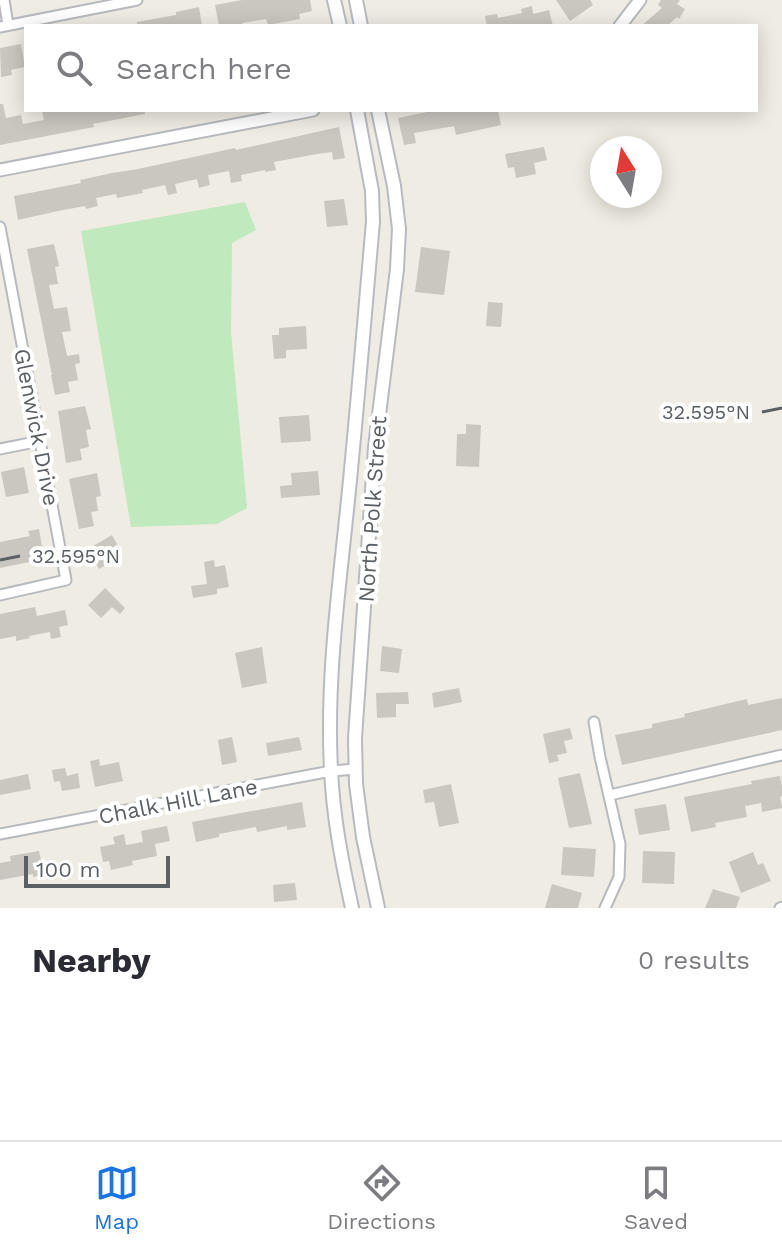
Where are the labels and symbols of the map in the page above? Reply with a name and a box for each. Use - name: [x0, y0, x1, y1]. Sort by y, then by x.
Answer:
- north arrow: [590, 136, 662, 208]
- street label: Glenwick Drive: [9, 346, 64, 508]
- text: 32.595°N: [662, 400, 750, 424]
- street label: North Polk Street: [354, 415, 391, 603]
- text: 32.595°N: [32, 544, 120, 568]
- street label: Chalk Hill Lane: [96, 774, 260, 829]
- scale bar: [24, 852, 170, 888]

